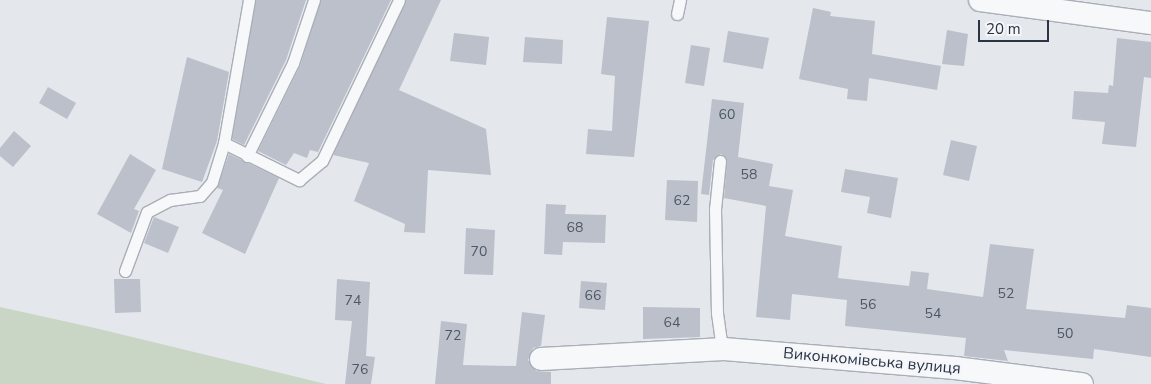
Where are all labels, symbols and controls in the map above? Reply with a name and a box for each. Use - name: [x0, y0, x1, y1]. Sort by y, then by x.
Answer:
- scale bar: [981, 10, 1052, 42]
- text: 20 m: [986, 19, 1021, 39]
- house number: 60: [719, 107, 735, 123]
- house number: 58: [741, 167, 757, 183]
- house number: 62: [674, 193, 690, 209]
- house number: 68: [567, 220, 583, 236]
- house number: 70: [471, 244, 487, 260]
- house number: 52: [998, 286, 1014, 302]
- house number: 66: [585, 288, 601, 304]
- house number: 74: [345, 293, 361, 309]
- house number: 56: [860, 297, 876, 313]
- house number: 54: [925, 306, 941, 322]
- house number: 64: [664, 315, 680, 331]
- house number: 50: [1057, 326, 1073, 342]
- house number: 72: [445, 328, 461, 344]
- street label: Виконкомівська вулиця: [782, 344, 962, 378]
- house number: 76: [352, 362, 368, 378]

